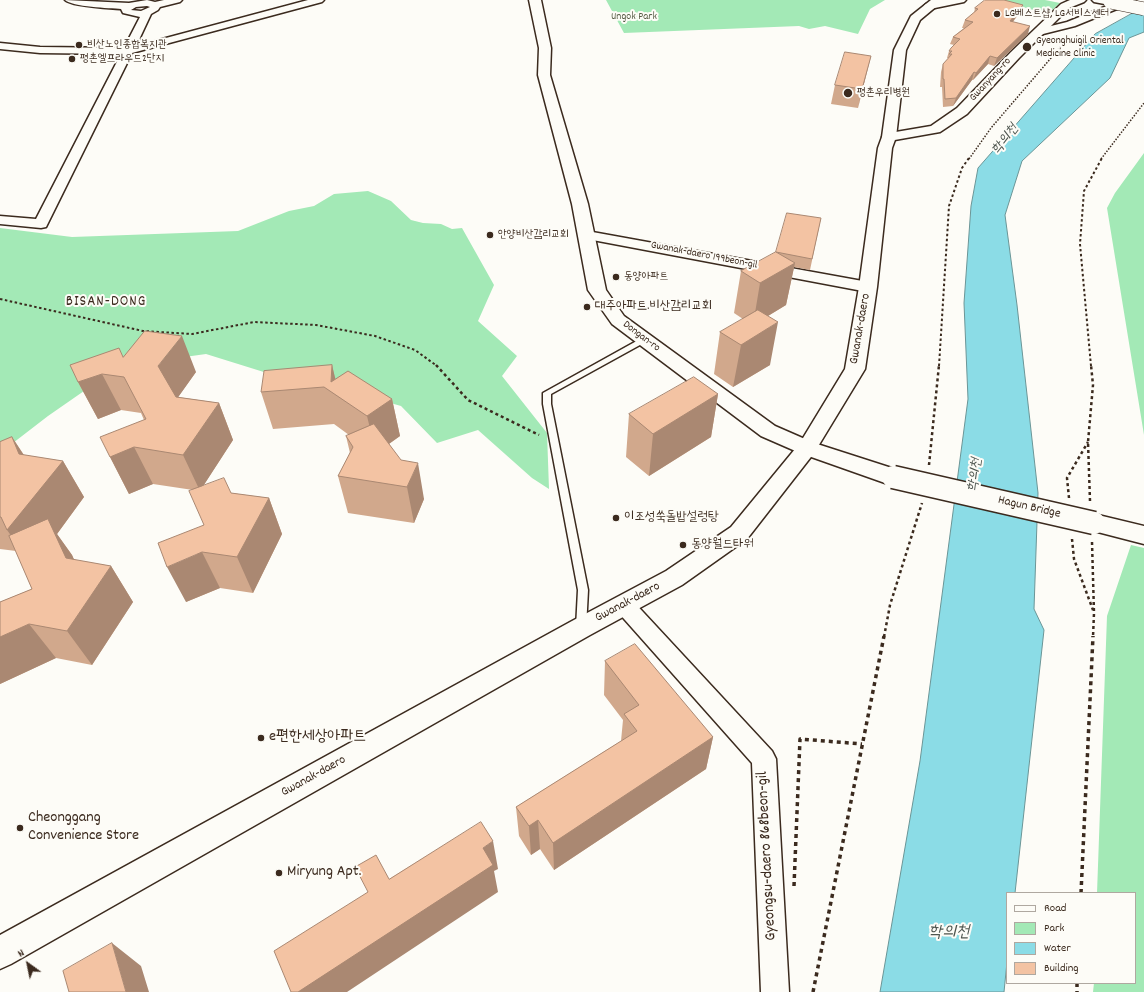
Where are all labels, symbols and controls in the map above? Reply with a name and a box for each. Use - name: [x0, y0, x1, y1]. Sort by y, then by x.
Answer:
- place label: LG베스트샵, LG서비스센터: [1005, 7, 1109, 21]
- marker: LG베스트샵, LG서비스센터: [992, 9, 1002, 19]
- park label: Ungok Park: [611, 10, 657, 24]
- place label: Gyeonghuigil Oriental Medicine Clinic: [1036, 34, 1124, 60]
- place label: 비산노인종합복지관: [87, 38, 167, 52]
- marker: 비산노인종합복지관: [74, 40, 84, 50]
- marker: Gyeonghuigil Oriental Medicine Clinic: [1021, 41, 1033, 53]
- place label: 평촌엘프라우드2단지: [80, 52, 164, 66]
- marker: 평촌엘프라우드2단지: [67, 54, 77, 64]
- street label: Gwanyang-ro: [967, 55, 1015, 105]
- place label: 평촌우리병원: [857, 86, 910, 100]
- marker: 평촌우리병원: [842, 87, 854, 99]
- water label: 학의천: [989, 122, 1023, 158]
- place label: 안양비산감리교회: [498, 228, 569, 242]
- marker: 안양비산감리교회: [485, 230, 495, 240]
- street label: Gwanak-daero 199beon-gil: [650, 239, 758, 273]
- place label: 동양아파트: [624, 270, 668, 284]
- marker: 동양아파트: [611, 272, 621, 282]
- street label: Gwanak-daero: [847, 292, 875, 366]
- district label: BISAN-DONG: [66, 294, 146, 312]
- place label: 대주아파트.비산감리교회: [595, 299, 712, 315]
- marker: 대주아파트.비산감리교회: [582, 302, 592, 312]
- street label: Dongan-ro: [620, 319, 662, 355]
- water label: 학의천: [965, 457, 987, 493]
- street label: Hagun Bridge: [996, 493, 1062, 523]
- place label: 이조성쑥돌밥설렁탕: [624, 510, 718, 526]
- marker: 이조성쑥돌밥설렁탕: [611, 513, 621, 523]
- place label: 동양월드타워: [691, 537, 754, 553]
- marker: 동양월드타워: [678, 540, 688, 550]
- street label: Gwanak-daero: [593, 579, 663, 627]
- place label: e편한세상아파트: [269, 728, 366, 748]
- marker: e편한세상아파트: [256, 733, 266, 743]
- street label: Gwanak-daero: [279, 753, 349, 801]
- street label: Gyeongsu-daero 868beon-gil: [754, 771, 782, 941]
- place label: Cheonggang Convenience Store: [28, 809, 139, 847]
- marker: Cheonggang Convenience Store: [15, 823, 25, 833]
- place label: Miryung Apt.: [287, 863, 361, 883]
- marker: Miryung Apt.: [274, 868, 284, 878]
- legend: [1006, 892, 1136, 984]
- text: Road: [1044, 900, 1066, 917]
- text: Park: [1044, 920, 1064, 937]
- water label: 학의천: [928, 924, 970, 944]
- text: Water: [1044, 940, 1071, 957]
- north arrow: [8, 944, 48, 984]
- text: N: [15, 946, 28, 962]
- text: Building: [1044, 960, 1079, 977]

